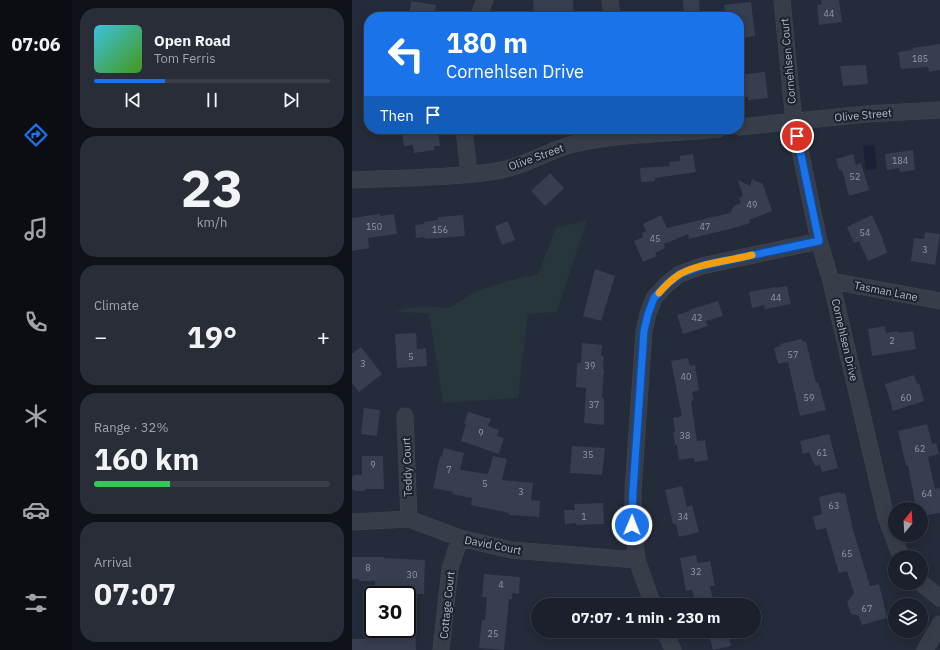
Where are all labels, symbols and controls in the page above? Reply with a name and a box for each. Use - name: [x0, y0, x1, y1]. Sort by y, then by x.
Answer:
- house number: 44: [824, 8, 834, 19]
- street label: Cornehlsen Court: [777, 17, 799, 104]
- text: 180 m: [446, 24, 528, 61]
- icon: left: [380, 28, 432, 80]
- text: Open Road: [154, 31, 231, 50]
- text: 07:06: [11, 33, 61, 56]
- text: Tom Ferris: [154, 50, 216, 67]
- house number: 185: [912, 53, 928, 64]
- text: Cornehlsen Drive: [446, 60, 584, 83]
- icon: previous: [122, 89, 144, 111]
- icon: pause: [201, 89, 223, 111]
- icon: next: [280, 89, 302, 111]
- icon: arrive: [422, 104, 444, 126]
- text: Then: [380, 106, 414, 125]
- street label: Olive Street: [834, 106, 892, 124]
- pin: [780, 119, 814, 153]
- icon: directions: [22, 121, 50, 149]
- icon: arrive: [786, 125, 808, 147]
- street label: Olive Street: [507, 141, 566, 173]
- text: 23: [181, 154, 243, 221]
- house number: 184: [892, 155, 908, 166]
- house number: 52: [850, 171, 860, 182]
- house number: 49: [747, 199, 757, 210]
- text: km/h: [197, 214, 227, 231]
- icon: music: [22, 215, 50, 243]
- house number: 150: [366, 221, 382, 232]
- house number: 47: [700, 221, 710, 232]
- house number: 156: [432, 224, 448, 235]
- house number: 54: [860, 227, 870, 238]
- house number: 45: [650, 233, 660, 244]
- house number: 3: [922, 244, 928, 255]
- street label: Tasman Lane: [853, 278, 919, 304]
- house number: 44: [771, 292, 781, 303]
- text: Climate: [94, 297, 139, 314]
- street label: Cornehlsen Drive: [829, 297, 861, 383]
- icon: phone: [22, 308, 50, 336]
- house number: 42: [692, 312, 702, 323]
- text: 19°: [187, 317, 237, 356]
- text: −: [94, 322, 107, 351]
- text: +: [317, 322, 330, 351]
- house number: 2: [889, 335, 895, 346]
- house number: 57: [788, 349, 798, 360]
- house number: 5: [408, 351, 414, 362]
- house number: 3: [360, 358, 366, 369]
- house number: 39: [585, 360, 595, 371]
- house number: 40: [681, 371, 691, 382]
- house number: 59: [804, 392, 814, 403]
- house number: 60: [901, 392, 911, 403]
- house number: 37: [589, 399, 599, 410]
- icon: climate: [22, 402, 50, 430]
- text: Range · 32%: [94, 419, 168, 436]
- house number: 9: [478, 427, 484, 438]
- house number: 38: [680, 430, 690, 441]
- street label: Teddy Court: [399, 437, 415, 497]
- text: 160 km: [94, 439, 199, 478]
- house number: 62: [915, 443, 925, 454]
- house number: 61: [817, 447, 827, 458]
- house number: 35: [583, 449, 593, 460]
- house number: 9: [370, 459, 376, 470]
- house number: 7: [446, 464, 452, 475]
- house number: 5: [482, 478, 488, 489]
- house number: 3: [518, 486, 524, 497]
- house number: 64: [922, 488, 932, 499]
- icon: car: [22, 496, 50, 524]
- house number: 63: [829, 500, 839, 511]
- north arrow: [888, 502, 928, 542]
- map controls: [888, 502, 928, 638]
- position arrow: [611, 504, 653, 546]
- house number: 1: [581, 511, 587, 522]
- house number: 34: [678, 511, 688, 522]
- street label: David Court: [463, 533, 523, 557]
- house number: 65: [842, 548, 852, 559]
- button: search: [888, 550, 928, 590]
- text: Arrival: [94, 554, 132, 571]
- house number: 8: [365, 562, 371, 573]
- house number: 32: [691, 566, 701, 577]
- house number: 30: [407, 569, 417, 580]
- street label: Cottage Court: [436, 570, 458, 640]
- text: 07:07: [94, 574, 176, 613]
- house number: 4: [498, 579, 504, 590]
- speed limit sign: 30: [364, 586, 416, 638]
- icon: filters: [22, 589, 50, 617]
- button: layers: [888, 598, 928, 638]
- house number: 67: [862, 603, 872, 614]
- text: 07:07 · 1 min · 230 m: [572, 608, 720, 627]
- house number: 25: [488, 628, 498, 639]

